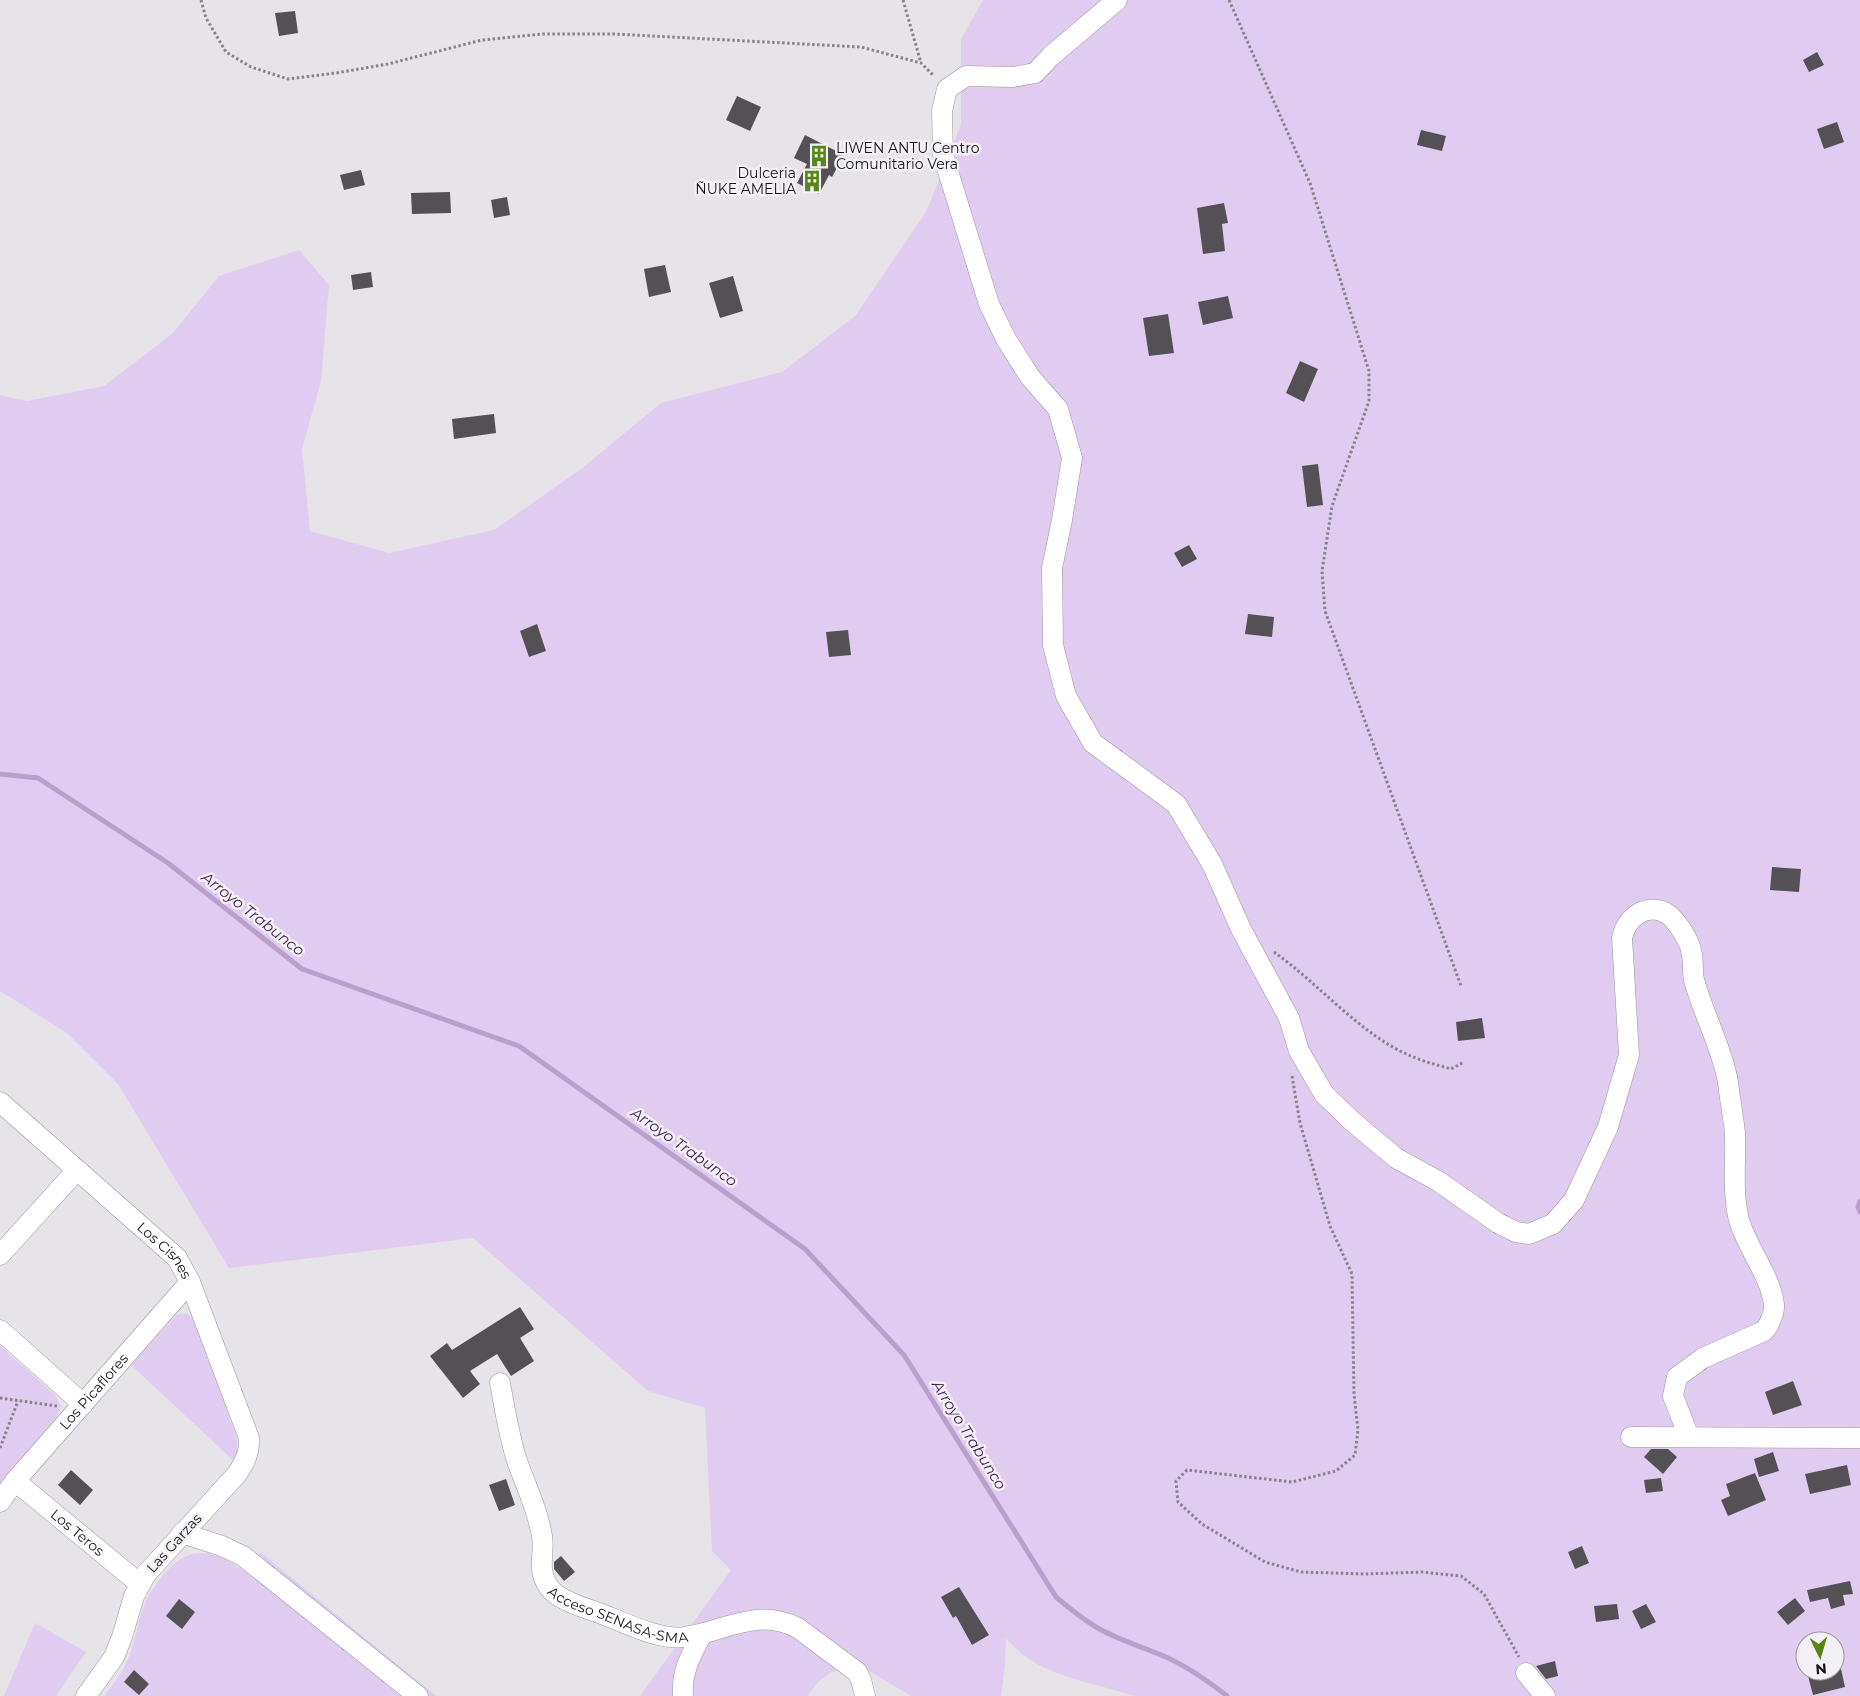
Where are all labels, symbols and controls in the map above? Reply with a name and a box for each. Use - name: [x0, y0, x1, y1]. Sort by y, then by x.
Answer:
- place label: LIWEN ANTU Centro Comunitario Vera: [836, 139, 980, 173]
- building icon: LIWEN ANTU Centro Comunitario Vera: [806, 143, 832, 169]
- place label: Dulceria ÑUKE AMELIA: [695, 164, 797, 198]
- building icon: Dulceria ÑUKE AMELIA: [799, 168, 825, 194]
- water label: Arroyo Trabunco: [197, 867, 309, 960]
- water label: Arroyo Trabunco: [627, 1102, 741, 1190]
- street label: Los Cisnes: [133, 1218, 196, 1282]
- street label: Los Picaflores: [55, 1350, 132, 1433]
- water label: Arroyo Trabunco: [928, 1376, 1011, 1493]
- street label: Los Teros: [47, 1505, 108, 1560]
- street label: Las Garzas: [143, 1509, 206, 1577]
- street label: Acceso SENASA-SMA: [544, 1582, 690, 1647]
- north arrow: [1795, 1631, 1845, 1681]
- text: N: [1815, 1659, 1828, 1678]

